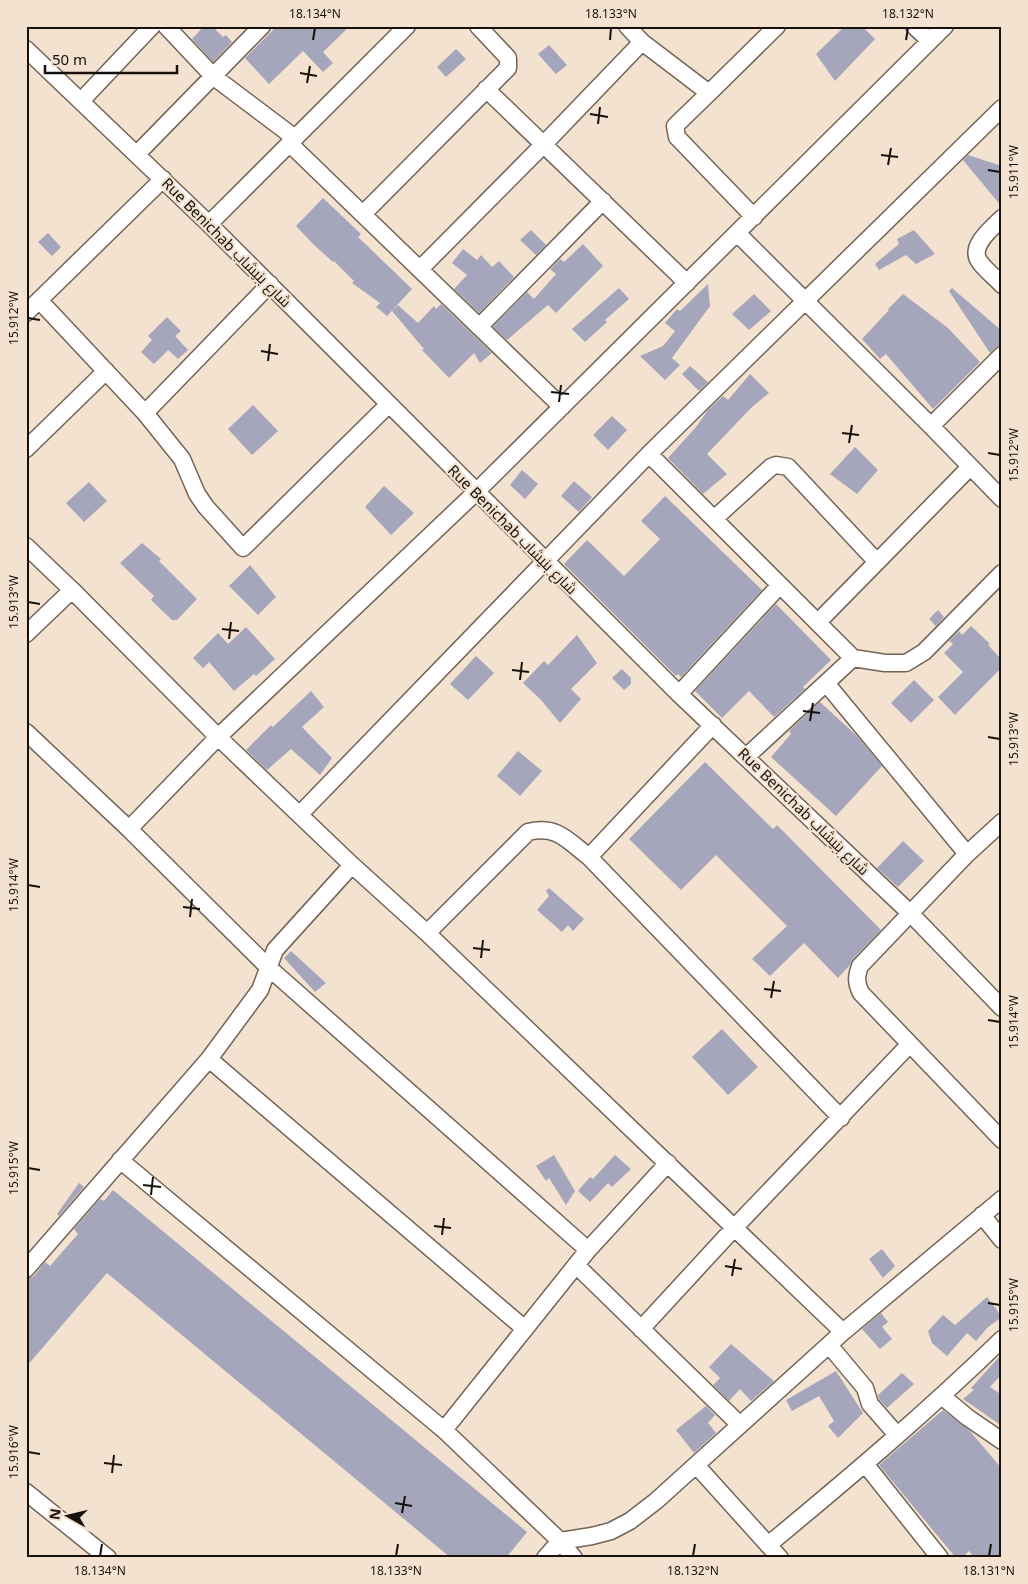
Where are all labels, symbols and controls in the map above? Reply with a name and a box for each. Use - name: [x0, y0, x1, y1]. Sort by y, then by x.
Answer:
- text: 18.134°N: [289, 5, 341, 22]
- text: 18.133°N: [585, 5, 637, 22]
- text: 18.132°N: [882, 5, 934, 22]
- scale bar: [45, 42, 178, 74]
- text: 50 m: [52, 49, 87, 69]
- text: 15.911°W: [1005, 145, 1022, 199]
- street label: Rue Benichab شارع بنيشاب: [157, 173, 296, 312]
- text: 15.912°W: [5, 291, 22, 345]
- text: 15.912°W: [1005, 428, 1022, 482]
- street label: Rue Benichab شارع بنيشاب: [443, 460, 582, 599]
- text: 15.913°W: [5, 575, 22, 629]
- text: 15.913°W: [1005, 712, 1022, 766]
- street label: Rue Benichab شارع بنيشاب: [733, 743, 874, 881]
- text: 15.914°W: [5, 858, 22, 912]
- text: 15.914°W: [1005, 995, 1022, 1049]
- text: 15.915°W: [5, 1141, 22, 1195]
- text: 15.915°W: [1005, 1278, 1022, 1332]
- text: 15.916°W: [5, 1425, 22, 1479]
- north arrow: [42, 1492, 92, 1542]
- text: N: [44, 1507, 65, 1521]
- text: 18.134°N: [74, 1562, 126, 1579]
- text: 18.133°N: [370, 1562, 422, 1579]
- text: 18.132°N: [667, 1562, 719, 1579]
- text: 18.131°N: [963, 1562, 1015, 1579]

